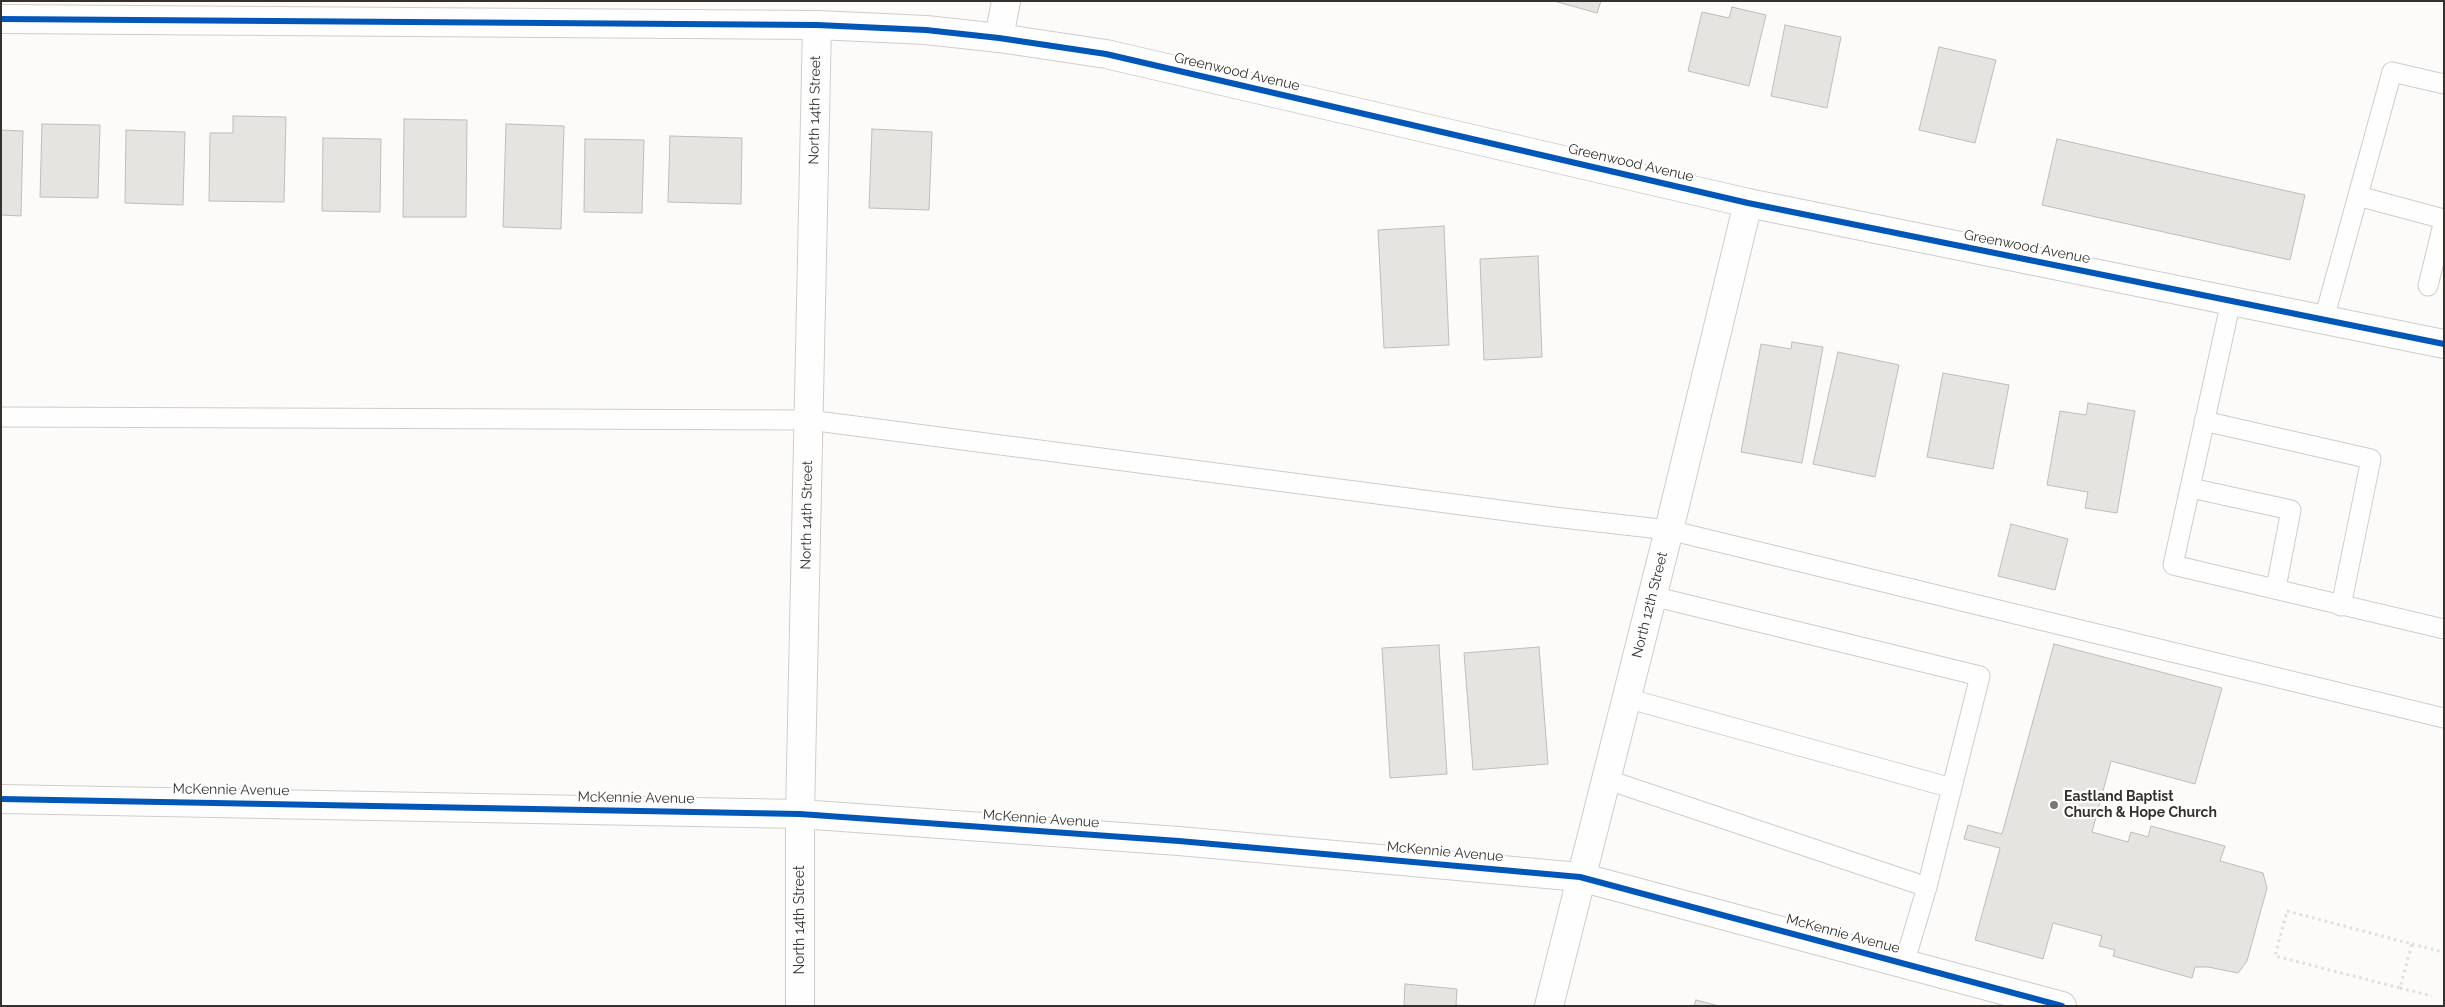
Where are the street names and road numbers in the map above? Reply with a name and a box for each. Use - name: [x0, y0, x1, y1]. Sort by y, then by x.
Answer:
- street label: Greenwood Avenue: [1173, 49, 1301, 95]
- street label: North 14th Street: [806, 55, 824, 165]
- street label: Greenwood Avenue: [1567, 140, 1695, 186]
- street label: Greenwood Avenue: [1962, 227, 2092, 267]
- street label: North 14th Street: [798, 460, 816, 570]
- street label: North 12th Street: [1629, 550, 1671, 660]
- street label: McKennie Avenue: [172, 781, 290, 799]
- street label: McKennie Avenue: [577, 789, 695, 807]
- street label: McKennie Avenue: [982, 807, 1100, 831]
- street label: McKennie Avenue: [1386, 839, 1504, 865]
- street label: North 14th Street: [792, 865, 808, 975]
- street label: McKennie Avenue: [1784, 911, 1902, 957]

